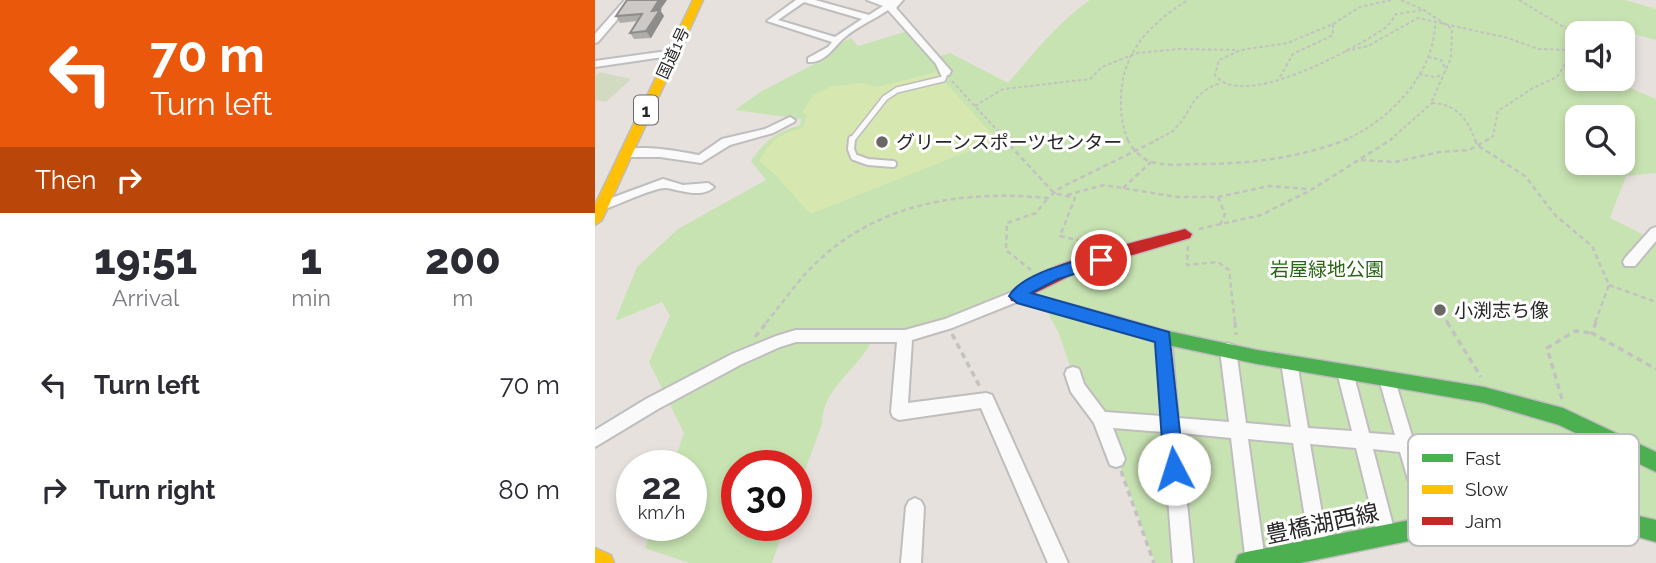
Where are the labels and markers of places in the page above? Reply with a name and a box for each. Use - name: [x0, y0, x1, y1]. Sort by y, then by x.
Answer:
- place label: グリーンスポーツセンター: [896, 131, 1122, 153]
- marker: グリーンスポーツセンター: [874, 134, 890, 150]
- pin: [1071, 230, 1131, 290]
- place label: 小渕志ち像: [1454, 299, 1549, 321]
- marker: 小渕志ち像: [1432, 302, 1448, 318]

